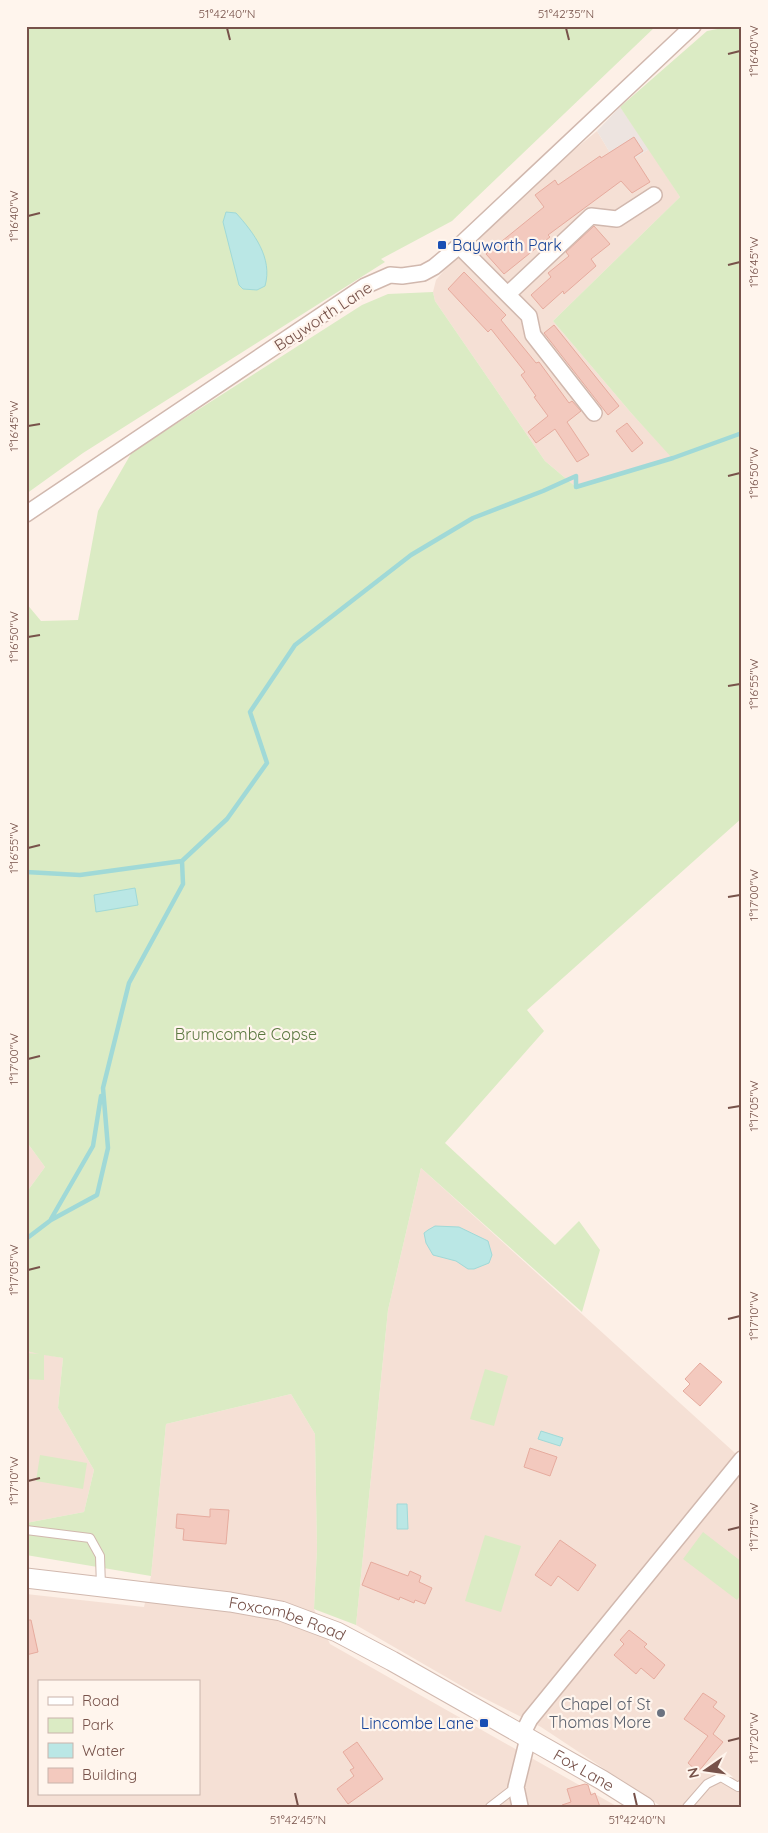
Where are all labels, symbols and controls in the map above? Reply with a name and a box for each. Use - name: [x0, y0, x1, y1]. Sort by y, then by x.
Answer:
- text: 51°42'40"N: [198, 6, 256, 21]
- text: 51°42'35"N: [538, 6, 594, 21]
- text: 1°16'40"W: [746, 25, 761, 77]
- text: 1°16'40"W: [6, 190, 21, 242]
- place label: Bayworth Park: [452, 235, 562, 255]
- text: 1°16'45"W: [746, 236, 761, 287]
- marker: Bayworth Park: [436, 239, 448, 251]
- street label: Bayworth Lane: [270, 277, 376, 355]
- text: 1°16'45"W: [6, 400, 21, 451]
- text: 1°16'50"W: [746, 447, 761, 499]
- text: 1°16'50"W: [6, 611, 21, 663]
- text: 1°16'55"W: [746, 658, 761, 709]
- text: 1°16'55"W: [6, 822, 21, 873]
- text: 1°17'00"W: [746, 869, 761, 921]
- park label: Brumcombe Copse: [175, 1024, 317, 1044]
- text: 1°17'00"W: [6, 1033, 21, 1085]
- text: 1°17'05"W: [746, 1080, 761, 1132]
- text: 1°17'05"W: [6, 1244, 21, 1296]
- text: 1°17'10"W: [746, 1291, 761, 1341]
- text: 1°17'10"W: [6, 1456, 21, 1506]
- text: 1°17'15"W: [746, 1502, 761, 1551]
- street label: Foxcombe Road: [227, 1592, 349, 1645]
- legend: [38, 1680, 200, 1796]
- text: Road: [82, 1691, 119, 1710]
- place label: Chapel of St Thomas More: [549, 1694, 651, 1732]
- marker: Chapel of St Thomas More: [655, 1707, 667, 1719]
- text: 1°17'20"W: [746, 1712, 761, 1764]
- place label: Lincombe Lane: [361, 1713, 474, 1733]
- text: Park: [82, 1715, 114, 1734]
- marker: Lincombe Lane: [478, 1717, 490, 1729]
- text: Water: [82, 1741, 125, 1760]
- street label: Fox Lane: [550, 1745, 618, 1795]
- north arrow: [680, 1746, 730, 1796]
- text: Building: [82, 1765, 137, 1784]
- text: N: [683, 1766, 703, 1780]
- text: 51°42'45"N: [270, 1812, 326, 1827]
- text: 51°42'40"N: [608, 1812, 666, 1827]

